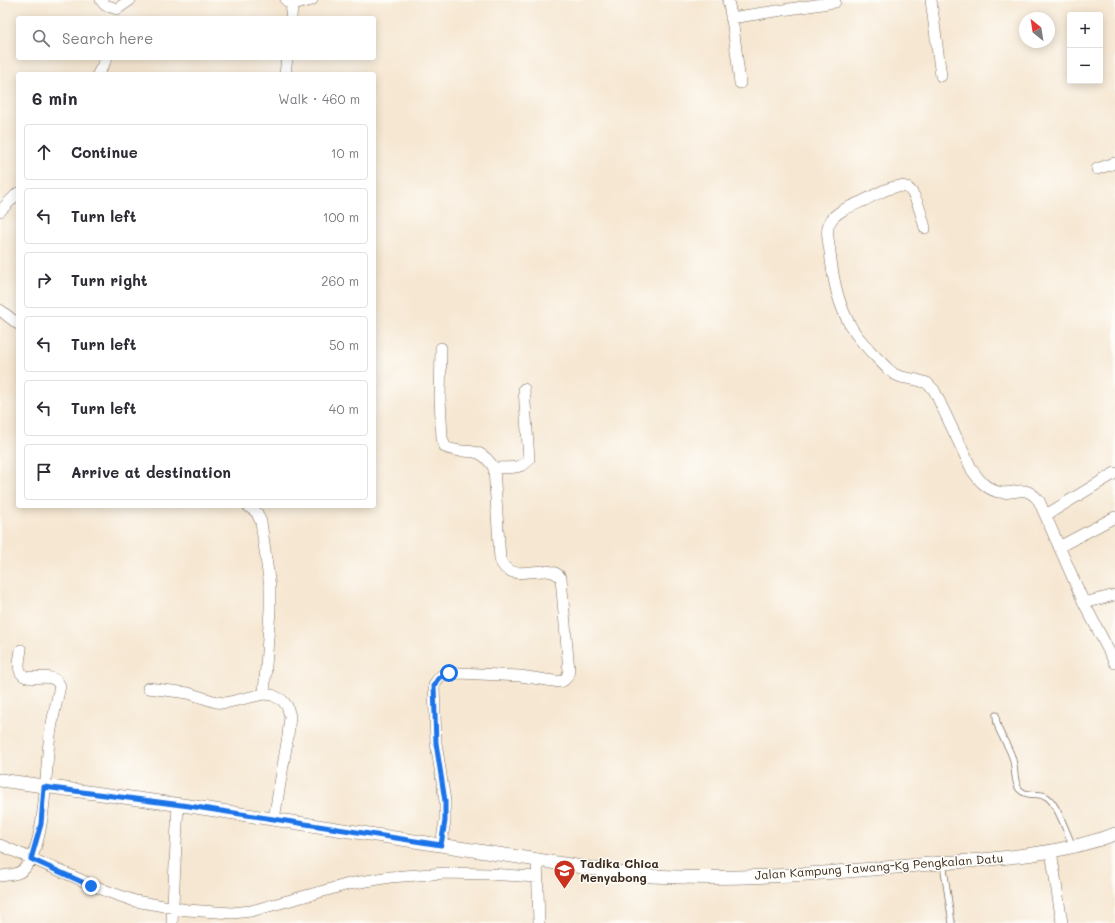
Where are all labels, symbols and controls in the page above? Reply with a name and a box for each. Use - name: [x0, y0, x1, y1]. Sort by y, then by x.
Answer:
- north arrow: [1019, 12, 1055, 48]
- map controls: [1067, 12, 1103, 84]
- button: +: [1067, 12, 1103, 48]
- search box: [16, 16, 376, 60]
- icon: search: [30, 27, 52, 49]
- text: Search here: [62, 28, 153, 48]
- button: −: [1067, 48, 1103, 84]
- text: 6 min: [32, 87, 77, 109]
- text: Walk · 460 m: [278, 90, 360, 107]
- icon: ahead: [33, 141, 55, 163]
- text: Continue: [71, 142, 138, 162]
- text: 10 m: [331, 144, 359, 161]
- icon: left: [33, 205, 55, 227]
- text: Turn left: [71, 206, 136, 226]
- text: 100 m: [323, 208, 359, 225]
- icon: right: [33, 269, 55, 291]
- text: Turn right: [71, 270, 148, 290]
- text: 260 m: [321, 272, 359, 289]
- icon: left: [33, 333, 55, 355]
- text: Turn left: [71, 334, 136, 354]
- text: 50 m: [329, 336, 359, 353]
- icon: left: [33, 397, 55, 419]
- text: Turn left: [71, 398, 136, 418]
- text: 40 m: [329, 400, 359, 417]
- icon: arrive: [33, 461, 55, 483]
- text: Arrive at destination: [71, 462, 231, 482]
- route start: [440, 664, 458, 682]
- street label: Jalan Kampung Tawang-Kg Pengkalan Datu: [754, 849, 1004, 883]
- place label: Tadika Chica Menyabong: [580, 855, 659, 885]
- school or university icon: Tadika Chica Menyabong: [552, 857, 578, 890]
- route end: [82, 877, 100, 895]

